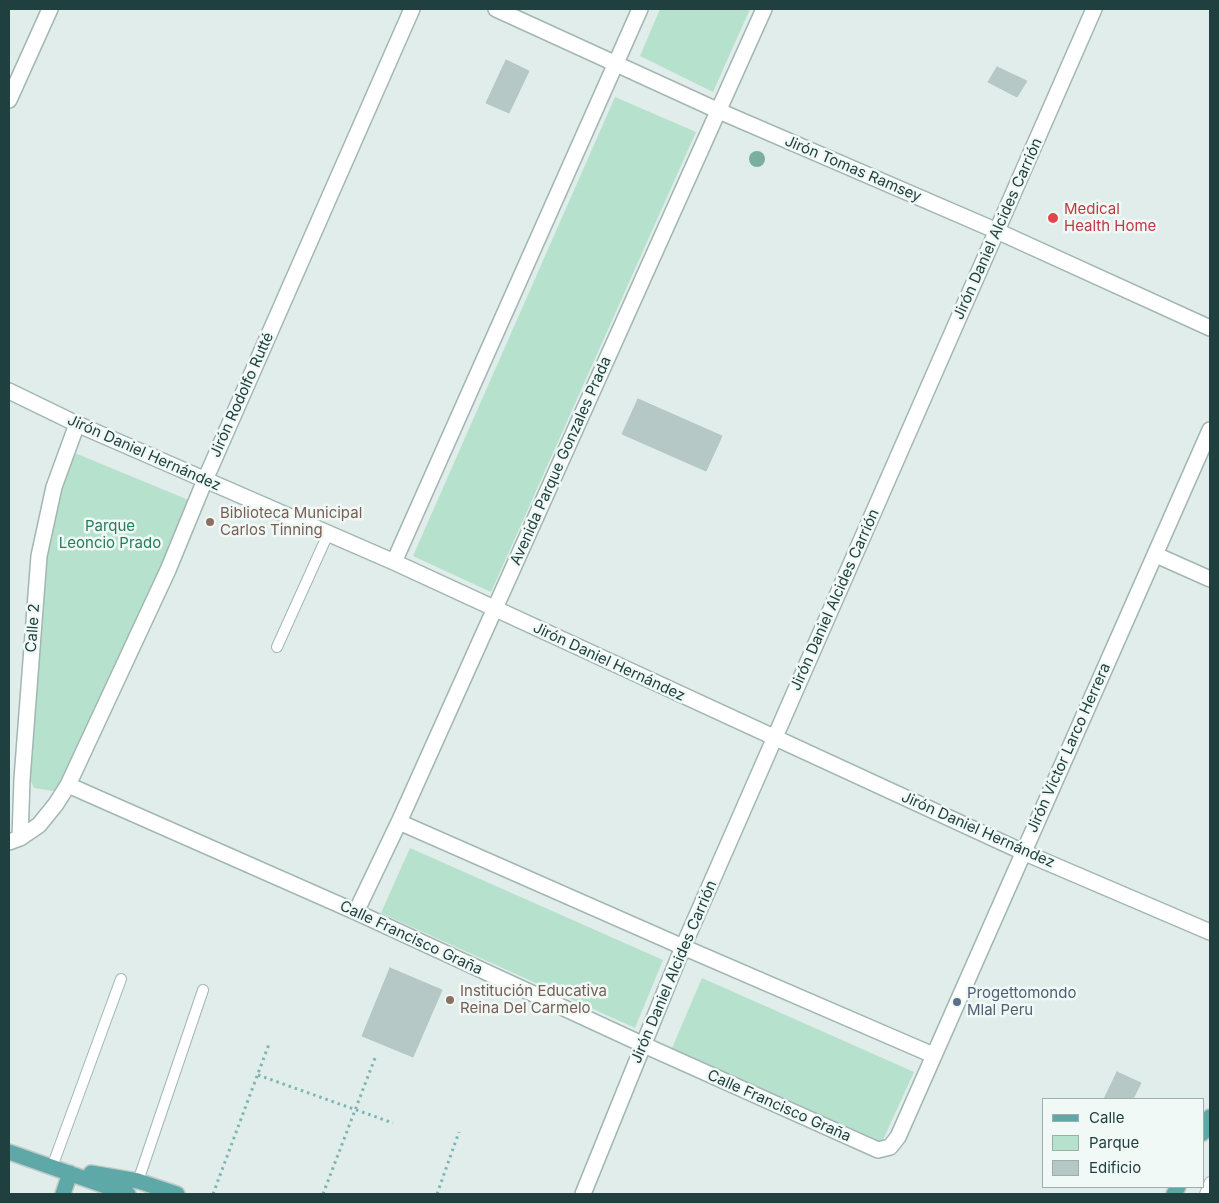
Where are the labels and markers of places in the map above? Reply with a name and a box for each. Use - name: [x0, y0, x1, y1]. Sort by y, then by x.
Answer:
- place label: Medical Health Home: [1064, 200, 1156, 235]
- marker: Medical Health Home: [1046, 211, 1060, 225]
- place label: Biblioteca Municipal Carlos Tinning: [220, 504, 362, 539]
- marker: Biblioteca Municipal Carlos Tinning: [204, 516, 216, 528]
- place label: Institución Educativa Reina Del Carmelo: [460, 982, 607, 1017]
- place label: Progettomondo Mlal Peru: [967, 984, 1076, 1019]
- marker: Institución Educativa Reina Del Carmelo: [444, 994, 456, 1006]
- marker: Progettomondo Mlal Peru: [951, 996, 963, 1008]

